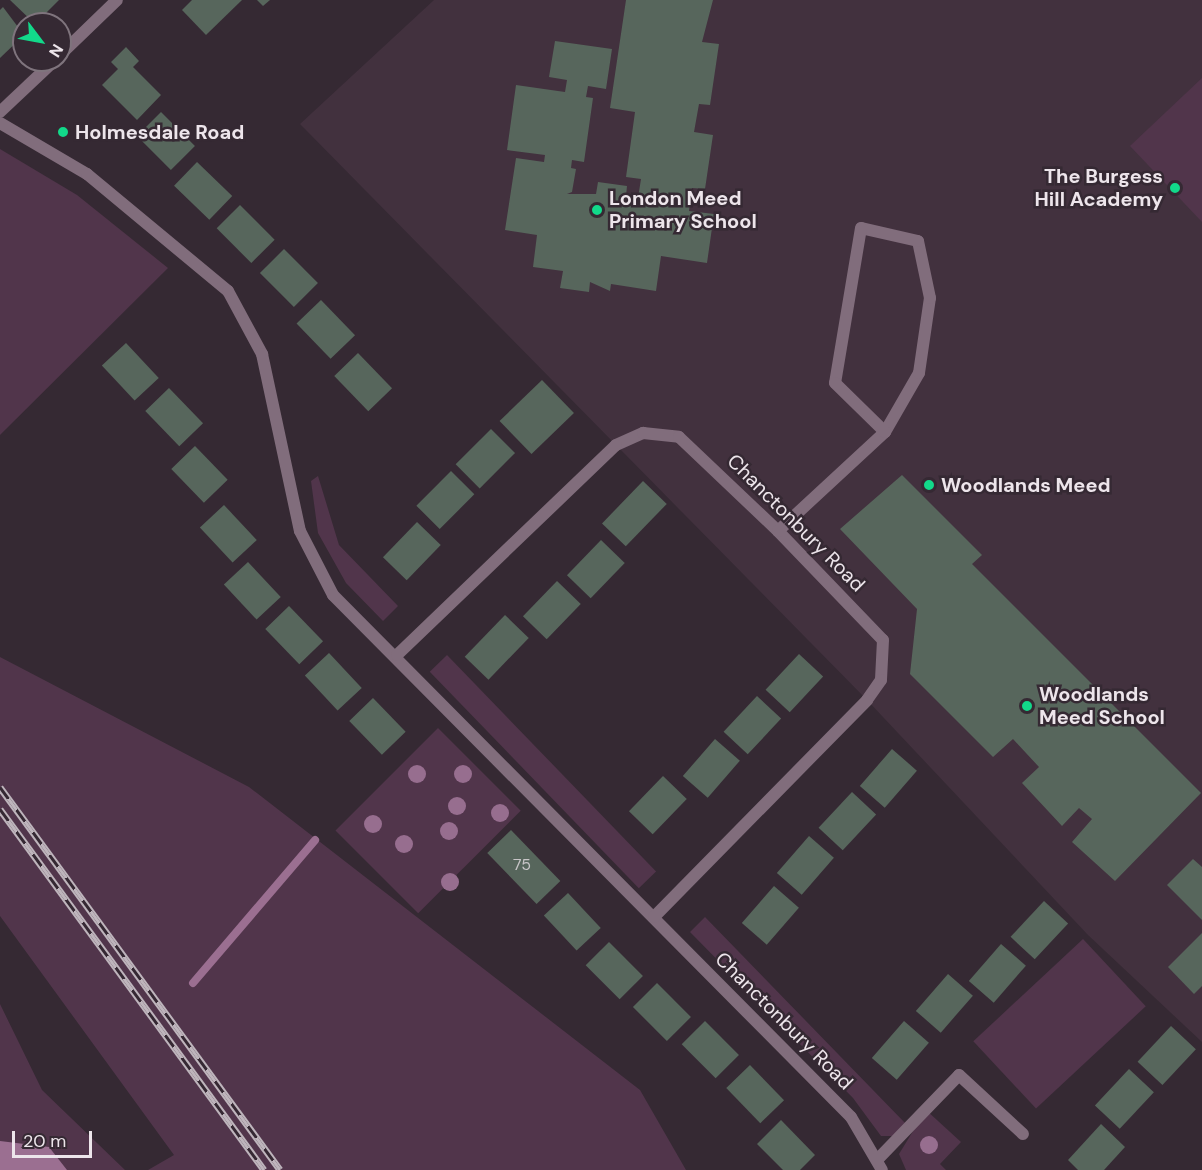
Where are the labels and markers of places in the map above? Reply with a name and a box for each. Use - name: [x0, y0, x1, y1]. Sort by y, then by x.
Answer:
- place label: Holmesdale Road: [75, 120, 244, 144]
- marker: Holmesdale Road: [56, 125, 70, 139]
- place label: The Burgess Hill Academy: [1035, 164, 1163, 211]
- marker: The Burgess Hill Academy: [1168, 181, 1182, 195]
- place label: London Meed Primary School: [609, 186, 757, 233]
- marker: London Meed Primary School: [590, 203, 604, 217]
- place label: Woodlands Meed: [941, 473, 1111, 497]
- marker: Woodlands Meed: [922, 478, 936, 492]
- place label: Woodlands Meed School: [1039, 682, 1165, 729]
- marker: Woodlands Meed School: [1020, 699, 1034, 713]

